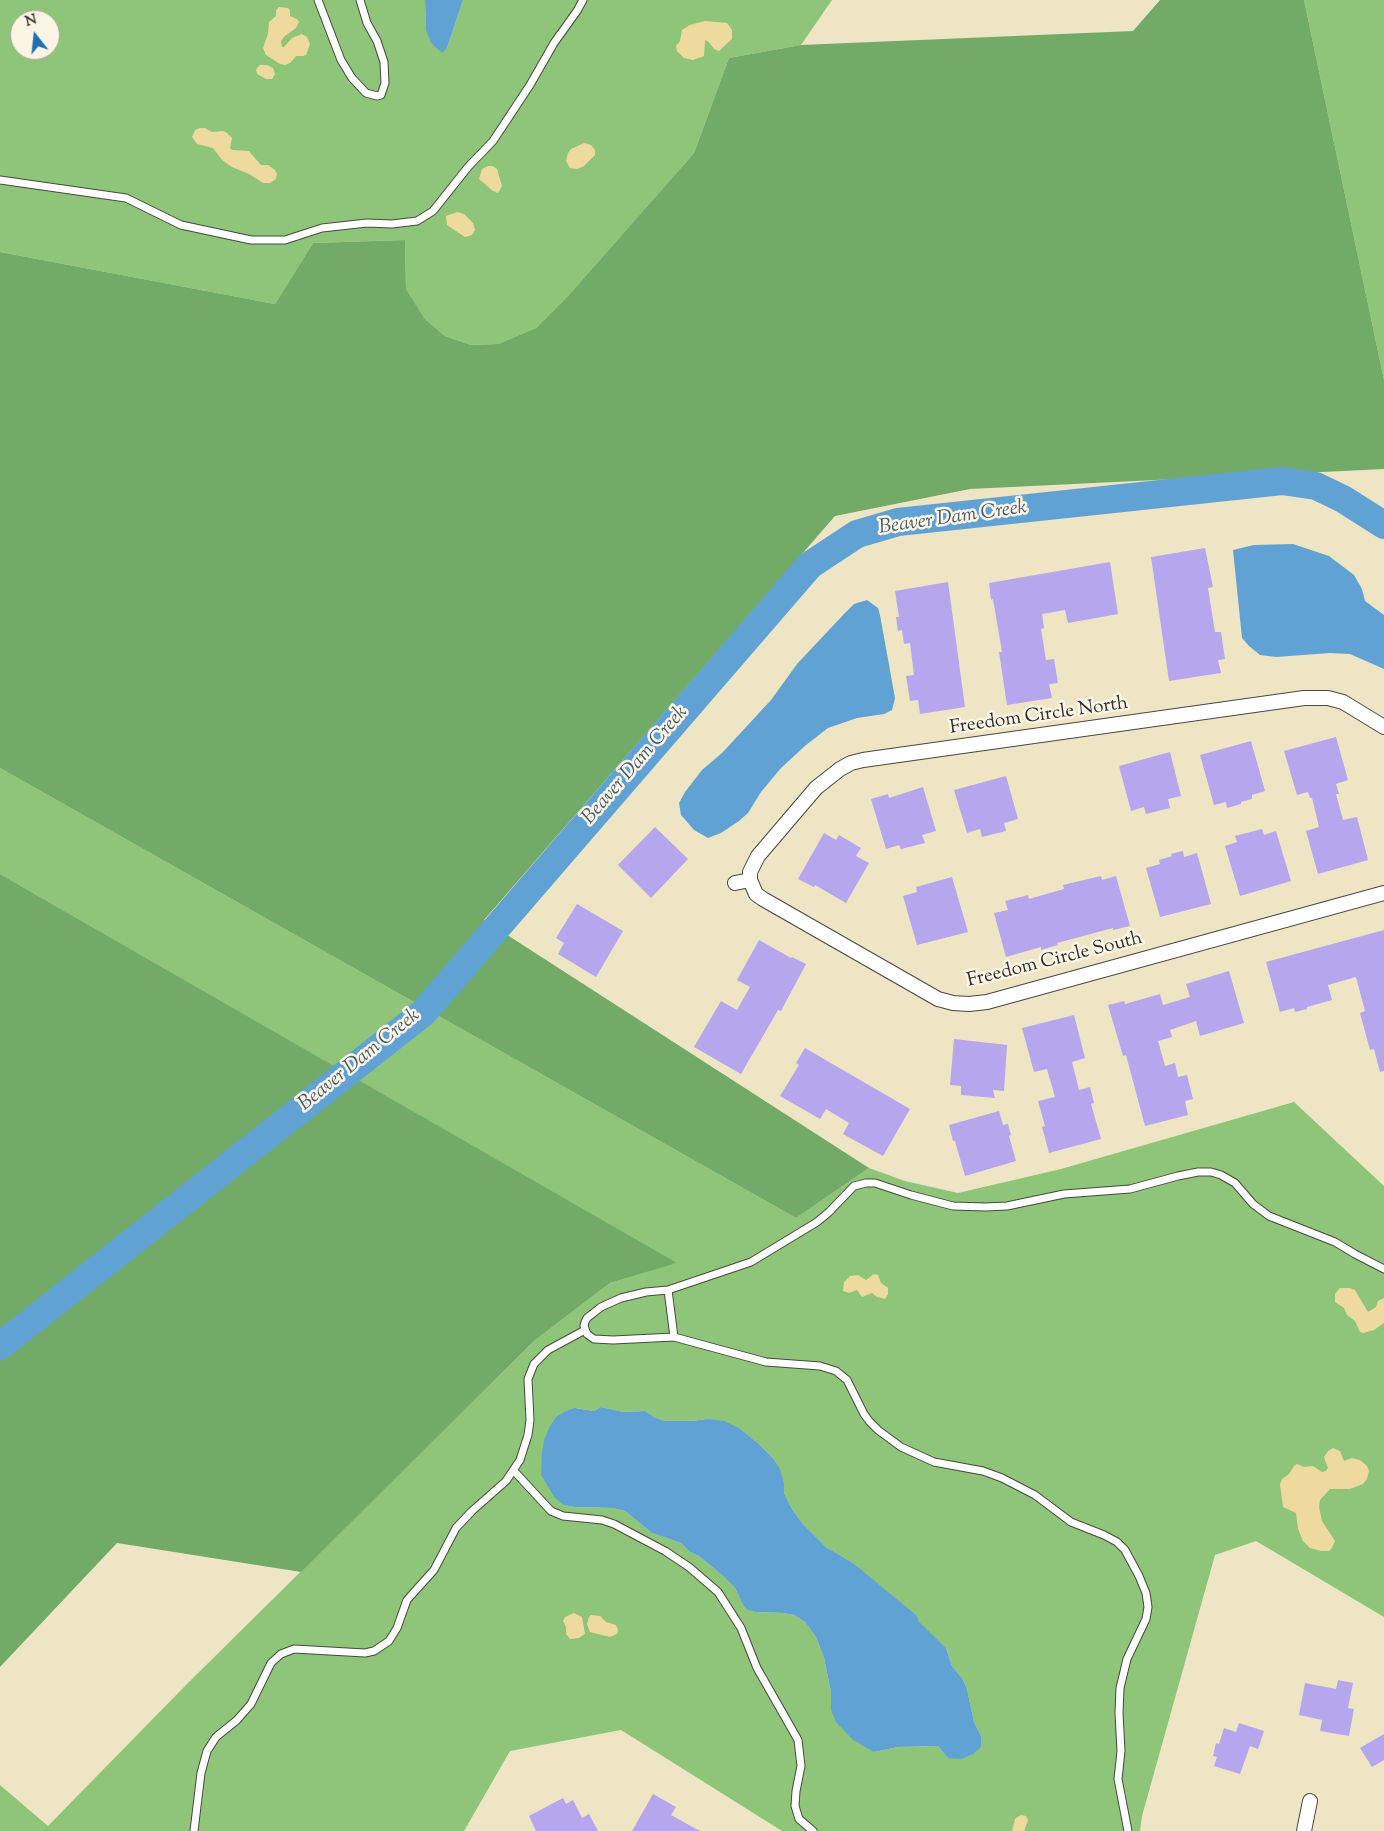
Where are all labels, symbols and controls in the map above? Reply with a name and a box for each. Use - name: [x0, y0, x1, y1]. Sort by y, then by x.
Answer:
- north arrow: [10, 10, 60, 60]
- text: N: [23, 10, 39, 33]
- water label: Beaver Dam Creek: [878, 497, 1028, 541]
- street label: Freedom Circle North: [948, 693, 1130, 741]
- water label: Beaver Dam Creek: [578, 702, 694, 830]
- street label: Freedom Circle South: [965, 928, 1145, 994]
- water label: Beaver Dam Creek: [295, 1005, 425, 1117]

